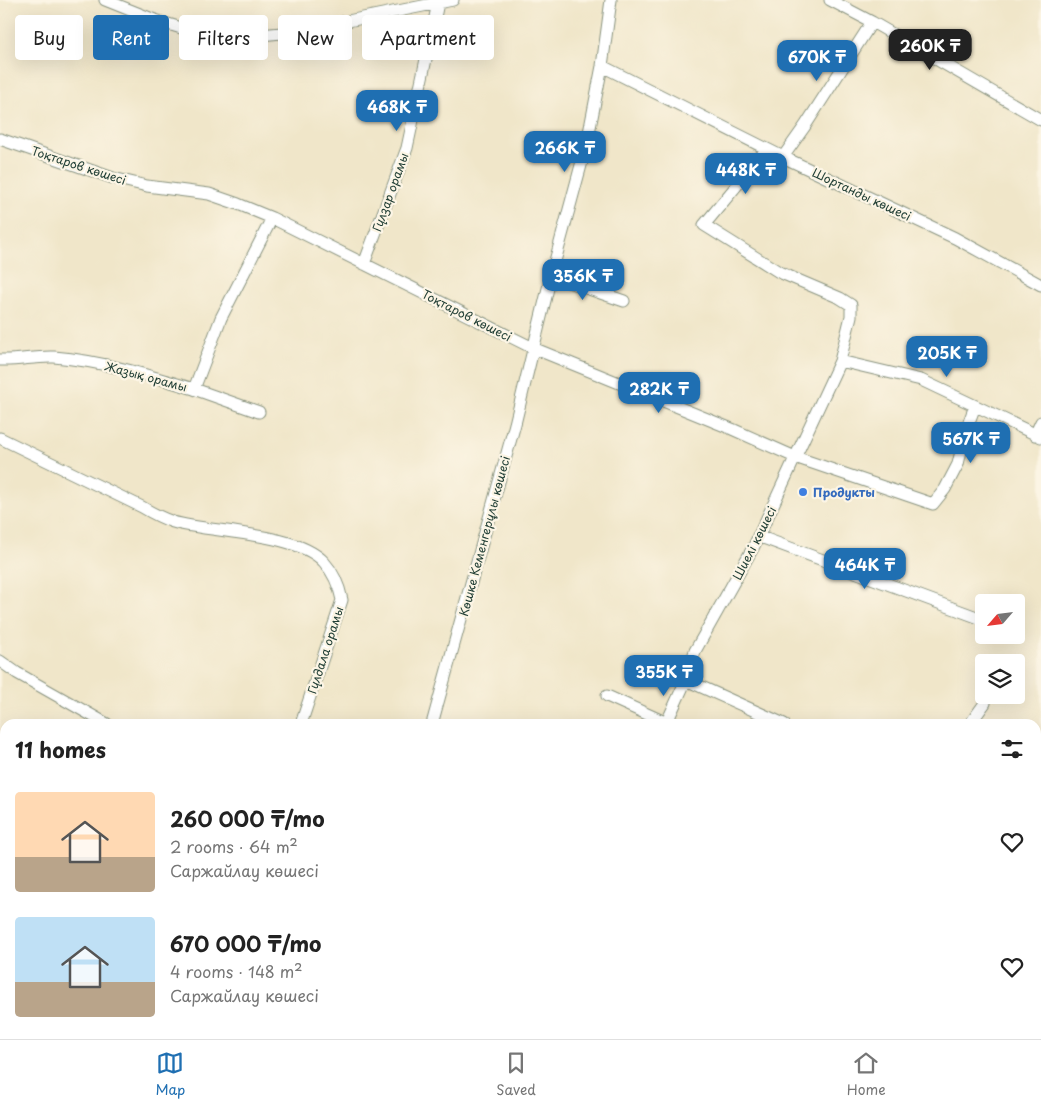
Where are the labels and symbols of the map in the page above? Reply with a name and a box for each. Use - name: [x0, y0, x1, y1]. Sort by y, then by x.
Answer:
- pin: 260K ₸: [889, 28, 971, 71]
- pin: 670K ₸: [776, 39, 858, 82]
- pin: 468K ₸: [356, 90, 438, 132]
- pin: 266K ₸: [524, 130, 606, 173]
- street label: Тоқтаров көшесі: [29, 141, 129, 189]
- street label: Гүлзар орамы: [367, 150, 413, 234]
- pin: 448K ₸: [705, 152, 787, 195]
- street label: Шортанды көшесі: [810, 163, 914, 225]
- pin: 356K ₸: [542, 258, 624, 301]
- street label: Тоқтаров көшесі: [419, 285, 515, 345]
- pin: 205K ₸: [906, 336, 988, 378]
- street label: Жазық орамы: [103, 356, 189, 396]
- pin: 282K ₸: [618, 372, 700, 414]
- pin: 567K ₸: [930, 422, 1012, 464]
- street label: Көшке Кеменгерұлы көшесі: [454, 454, 514, 618]
- place label: Продукты: [813, 483, 875, 501]
- marker: Продукты: [797, 486, 809, 498]
- street label: Шиелі көшесі: [728, 503, 780, 583]
- pin: 464K ₸: [824, 548, 906, 590]
- north arrow: [975, 594, 1025, 644]
- street label: Гүлдала орамы: [302, 604, 348, 696]
- pin: 355K ₸: [623, 654, 705, 697]

